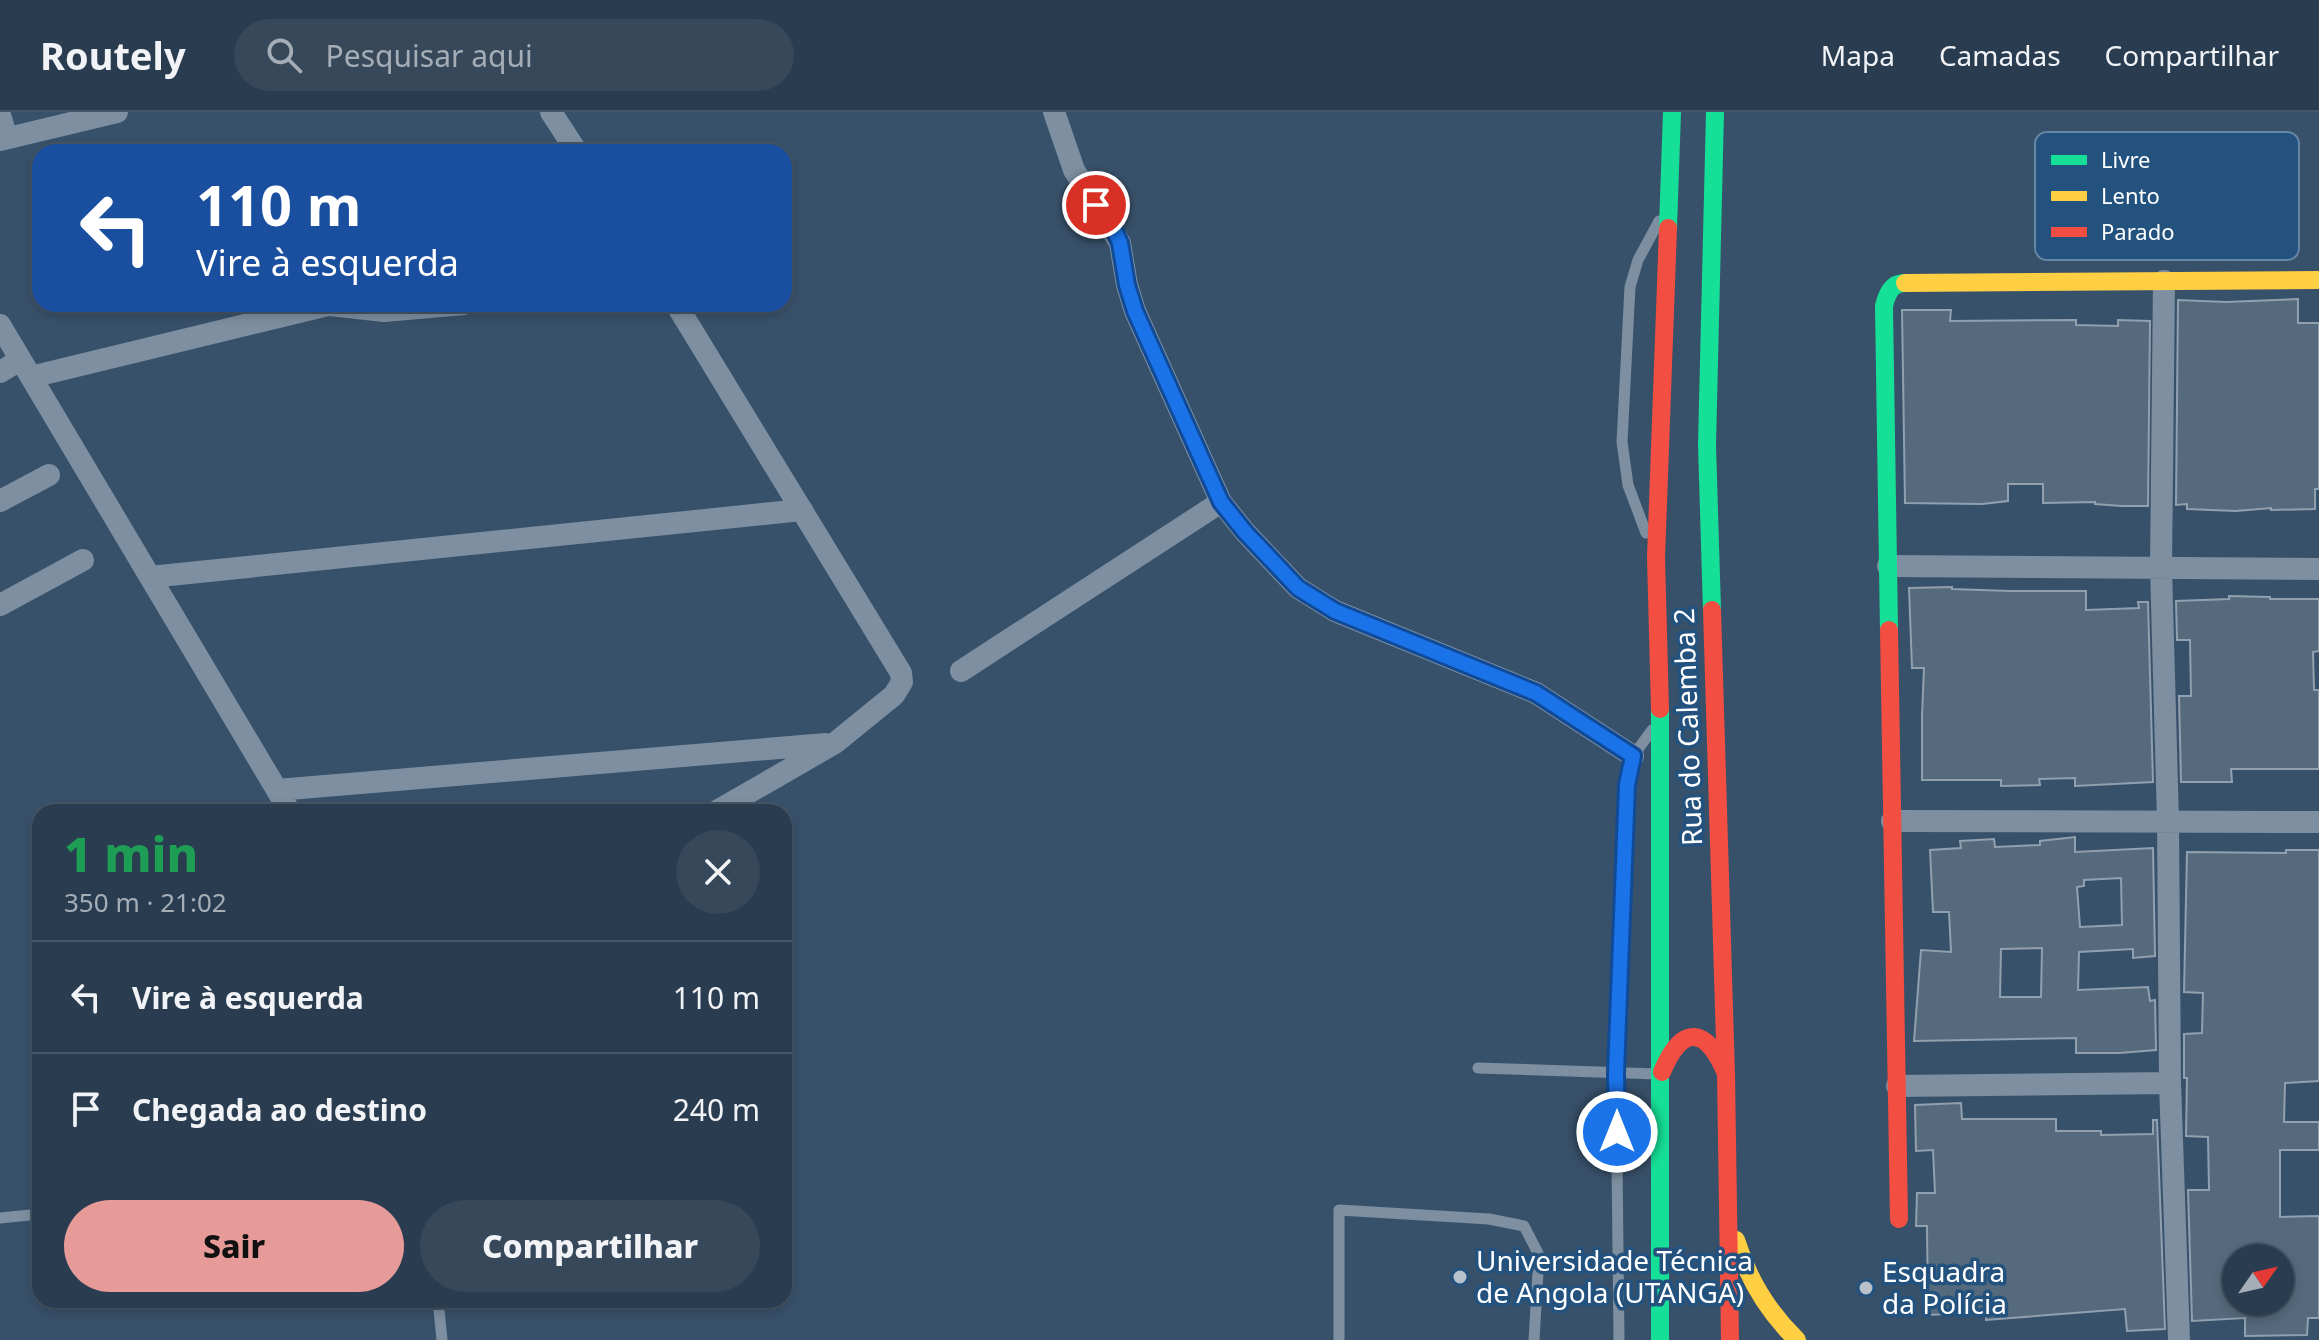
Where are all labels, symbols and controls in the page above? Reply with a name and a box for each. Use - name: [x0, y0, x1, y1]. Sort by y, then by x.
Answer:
- search box: [234, 19, 794, 91]
- text: Routely: [40, 29, 186, 81]
- icon: search: [262, 33, 306, 77]
- text: Pesquisar aqui: [326, 35, 533, 76]
- text: Mapa: [1821, 36, 1895, 74]
- text: Camadas: [1939, 36, 2061, 74]
- text: Compartilhar: [2105, 36, 2279, 74]
- legend: [2035, 132, 2299, 260]
- text: Livre: [2101, 144, 2150, 174]
- text: 110 m: [196, 166, 361, 242]
- pin: [1062, 171, 1130, 239]
- icon: left: [64, 176, 168, 280]
- text: Lento: [2101, 180, 2160, 210]
- icon: arrive: [1074, 183, 1118, 227]
- text: Parado: [2101, 216, 2174, 246]
- text: Vire à esquerda: [196, 238, 459, 287]
- street label: Rua do Calemba 2: [1664, 607, 1710, 847]
- text: 1 min: [64, 821, 198, 886]
- button: close: [676, 830, 760, 914]
- text: 350 m · 21:02: [64, 884, 227, 920]
- icon: left: [64, 975, 108, 1019]
- text: Vire à esquerda: [132, 977, 364, 1018]
- text: 110 m: [673, 977, 760, 1018]
- icon: arrive: [64, 1087, 108, 1131]
- text: Chegada ao destino: [132, 1089, 427, 1130]
- text: 240 m: [673, 1089, 760, 1130]
- position arrow: [1575, 1090, 1659, 1174]
- button: Sair: [64, 1200, 404, 1292]
- button: Compartilhar: [420, 1200, 760, 1292]
- place label: Universidade Técnica de Angola (UTANGA): [1476, 1241, 1753, 1311]
- north arrow: [2222, 1244, 2294, 1316]
- map controls: [2222, 1244, 2294, 1316]
- place label: Esquadra da Polícia: [1882, 1252, 2007, 1322]
- marker: Universidade Técnica de Angola (UTANGA): [1451, 1268, 1469, 1286]
- marker: Esquadra da Polícia: [1857, 1279, 1875, 1297]

